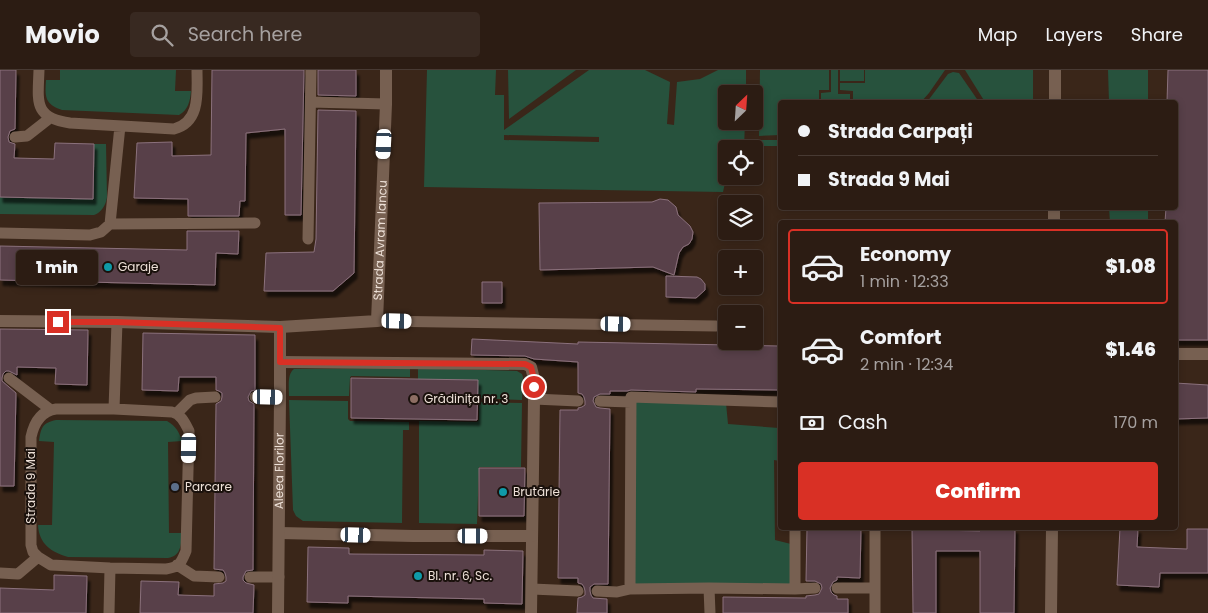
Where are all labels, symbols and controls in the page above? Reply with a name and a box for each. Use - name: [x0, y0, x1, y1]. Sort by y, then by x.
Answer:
- search box: [130, 12, 480, 57]
- text: Movio: [25, 18, 100, 51]
- icon: search: [148, 21, 176, 49]
- text: Search here: [188, 21, 302, 48]
- text: Map: [978, 22, 1018, 47]
- text: Layers: [1046, 22, 1103, 47]
- text: Share: [1131, 22, 1183, 47]
- north arrow: [718, 85, 762, 130]
- map controls: [718, 85, 763, 350]
- text: Strada Carpați: [828, 118, 973, 145]
- car: [375, 129, 392, 159]
- button: locate: [718, 140, 763, 185]
- text: Strada 9 Mai: [828, 166, 950, 193]
- street label: Strada Avram Iancu: [369, 180, 391, 301]
- button: layers: [718, 195, 763, 240]
- text: Economy: [860, 241, 951, 268]
- icon: car: [800, 244, 845, 289]
- callout: 1 min: [17, 250, 99, 284]
- button: +: [718, 250, 763, 295]
- text: $1.08: [1105, 253, 1156, 280]
- text: 1 min: [36, 256, 78, 279]
- place label: Garaje: [118, 258, 158, 275]
- marker: Garaje: [102, 261, 114, 273]
- text: 1 min · 12:33: [860, 270, 949, 293]
- button: −: [718, 305, 763, 350]
- route end: [47, 311, 69, 333]
- car: [381, 313, 412, 329]
- car: [600, 316, 631, 332]
- text: Comfort: [860, 324, 942, 351]
- icon: car: [800, 327, 845, 372]
- text: $1.46: [1105, 336, 1156, 363]
- text: 2 min · 12:34: [860, 353, 953, 376]
- route start: [523, 376, 545, 398]
- car: [252, 389, 283, 405]
- place label: Grădinița nr. 3: [424, 390, 508, 407]
- marker: Grădinița nr. 3: [408, 393, 420, 405]
- icon: cash: [798, 409, 826, 437]
- text: Cash: [838, 409, 888, 436]
- text: 170 m: [1113, 411, 1158, 434]
- street label: Aleea Florilor: [270, 432, 288, 509]
- car: [181, 433, 196, 463]
- street label: Strada 9 Mai: [22, 448, 39, 524]
- button: Confirm: [798, 462, 1158, 520]
- place label: Parcare: [185, 478, 232, 495]
- marker: Parcare: [169, 481, 181, 493]
- place label: Brutărie: [513, 483, 560, 500]
- marker: Brutărie: [497, 486, 509, 498]
- car: [340, 527, 371, 543]
- car: [458, 529, 488, 544]
- place label: Bl. nr. 6, Sc.: [428, 567, 492, 584]
- marker: Bl. nr. 6, Sc.: [412, 570, 424, 582]

